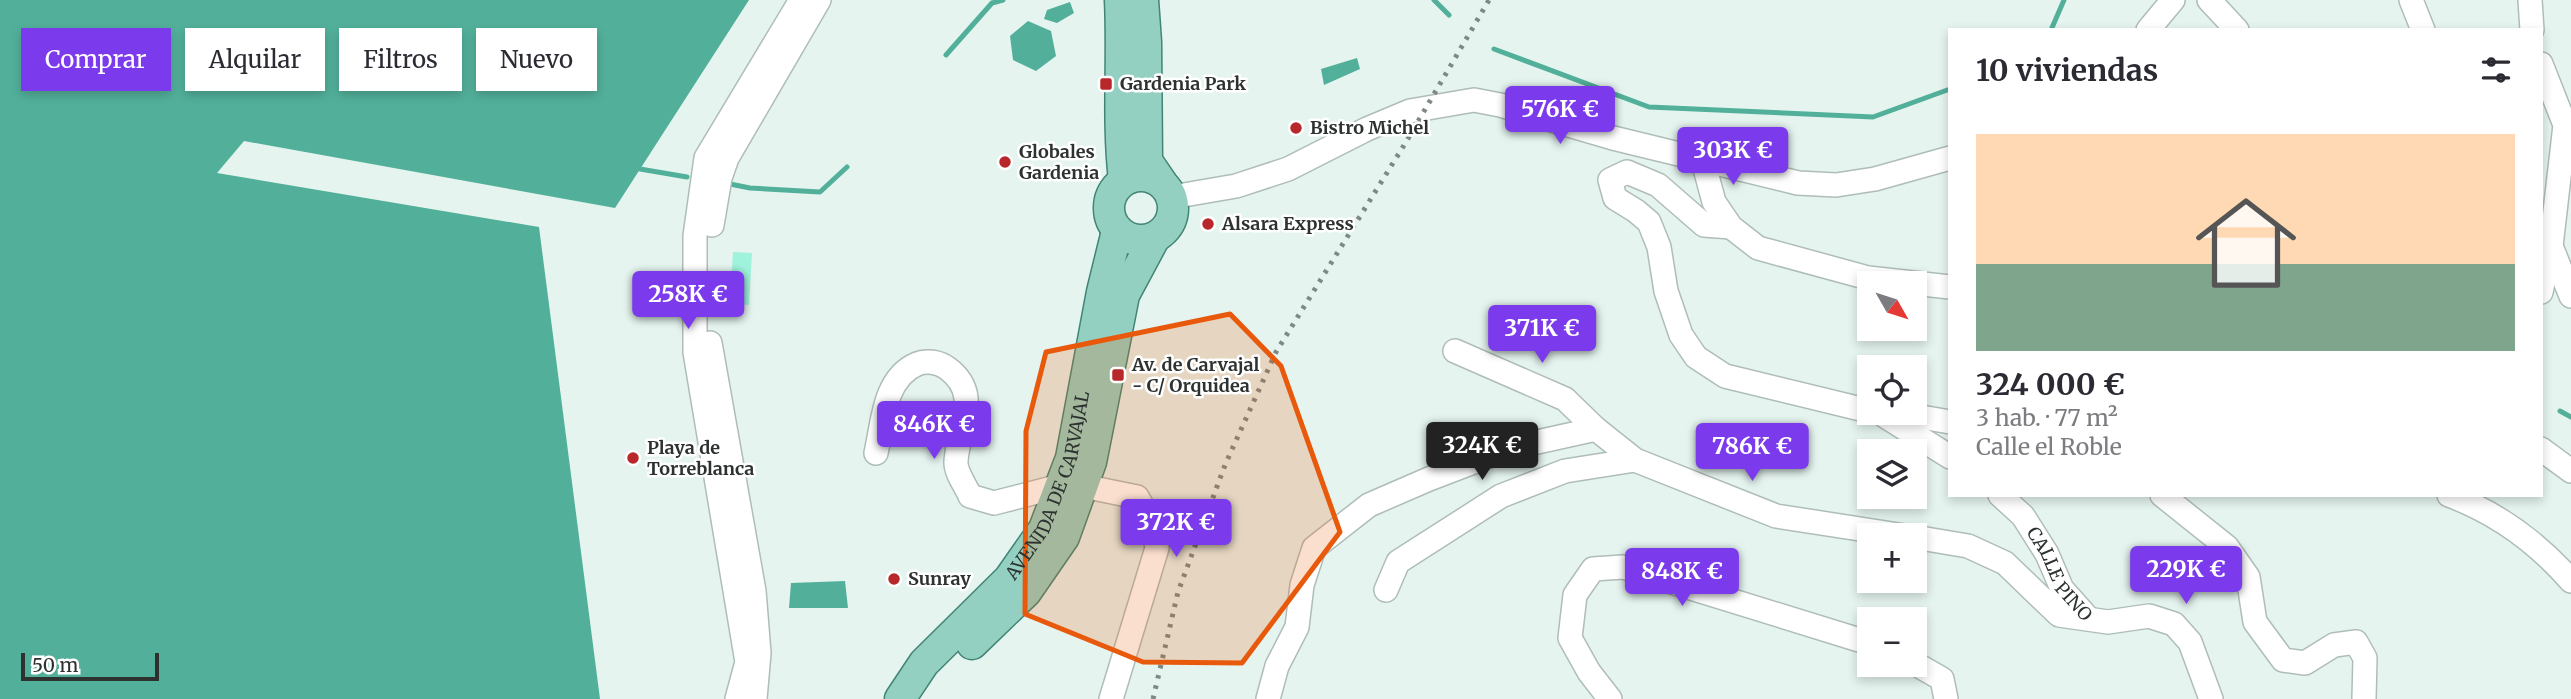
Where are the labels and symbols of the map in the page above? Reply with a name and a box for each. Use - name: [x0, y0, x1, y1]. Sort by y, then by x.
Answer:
- place label: Gardenia Park: [1120, 72, 1246, 95]
- marker: Gardenia Park: [1098, 76, 1114, 92]
- pin: 576K €: [1503, 86, 1617, 146]
- place label: Bistro Michel: [1310, 116, 1429, 139]
- marker: Bistro Michel: [1288, 120, 1304, 136]
- pin: 303K €: [1676, 128, 1790, 187]
- place label: Globales Gardenia: [1019, 140, 1099, 184]
- marker: Globales Gardenia: [997, 154, 1013, 170]
- place label: Alsara Express: [1221, 212, 1354, 235]
- marker: Alsara Express: [1200, 216, 1216, 232]
- north arrow: [1857, 271, 1927, 341]
- pin: 258K €: [631, 272, 745, 331]
- pin: 371K €: [1485, 306, 1599, 365]
- place label: Av. de Carvajal - C/ Orquidea: [1131, 353, 1260, 397]
- marker: Av. de Carvajal - C/ Orquidea: [1110, 367, 1126, 383]
- street label: AVENIDA DE CARVAJAL: [1000, 389, 1094, 585]
- pin: 846K €: [877, 402, 991, 461]
- pin: 324K €: [1425, 422, 1539, 482]
- pin: 786K €: [1695, 424, 1809, 483]
- place label: Playa de Torreblanca: [647, 436, 754, 480]
- marker: Playa de Torreblanca: [625, 450, 641, 466]
- pin: 372K €: [1119, 500, 1233, 559]
- street label: CALLE PINO: [2022, 522, 2097, 626]
- pin: 229K €: [2129, 546, 2243, 606]
- pin: 848K €: [1625, 548, 1739, 608]
- place label: Sunray: [908, 567, 971, 590]
- marker: Sunray: [886, 571, 902, 587]
- scale bar: [21, 650, 159, 682]

